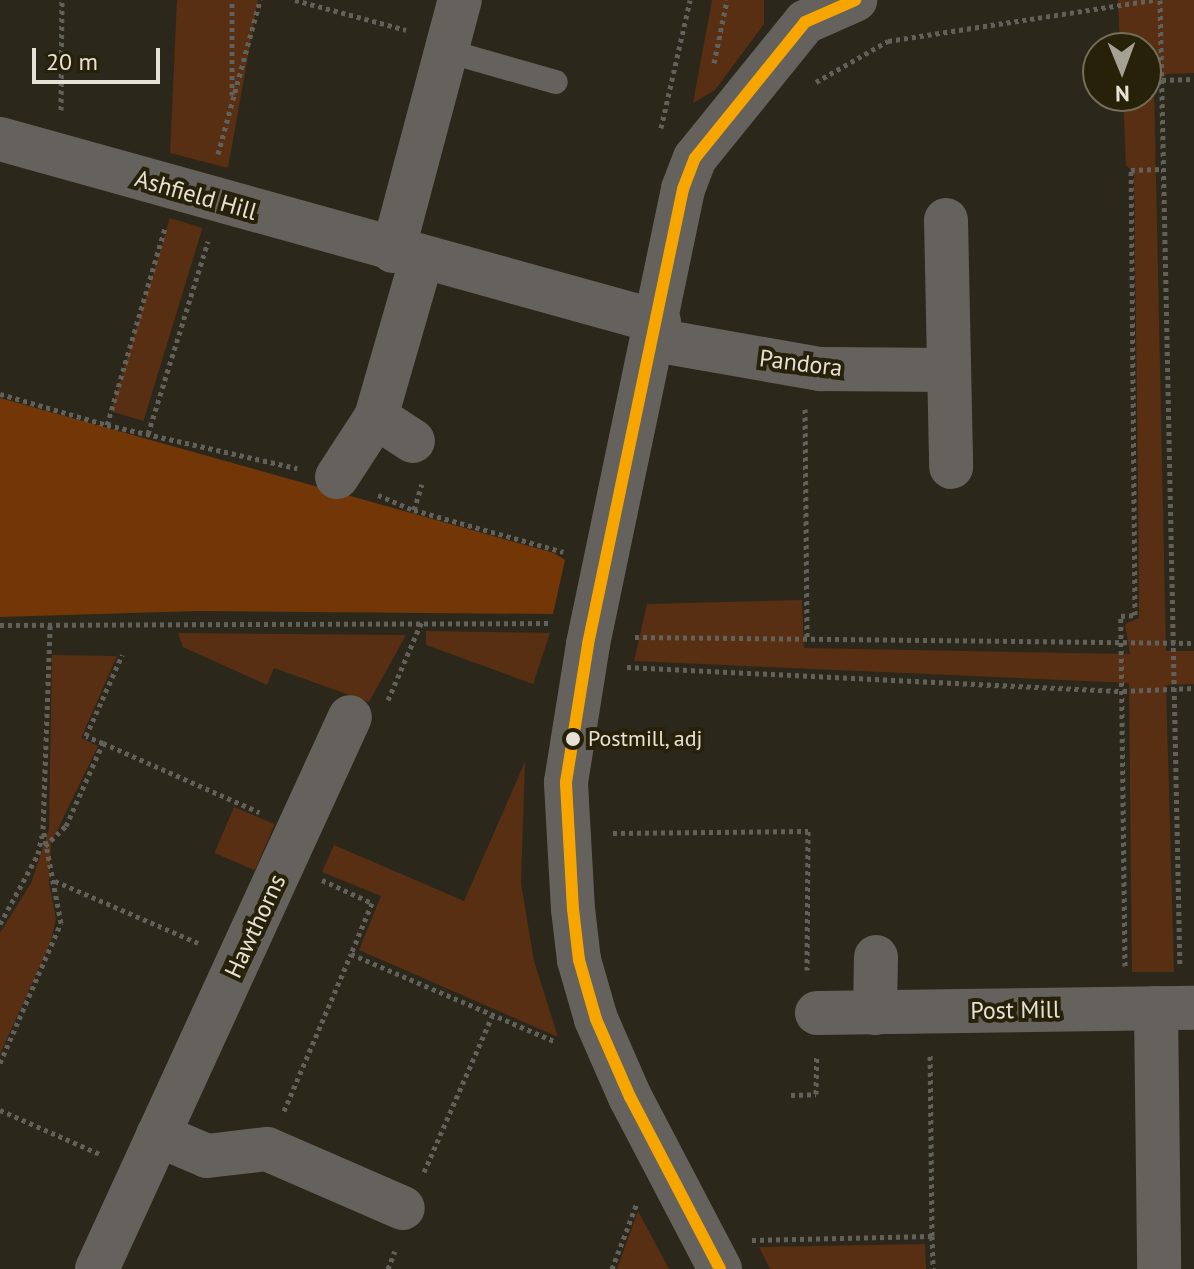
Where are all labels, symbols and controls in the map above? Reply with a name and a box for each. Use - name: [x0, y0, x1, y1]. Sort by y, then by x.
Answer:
- scale bar: [36, 32, 164, 82]
- north arrow: [1082, 32, 1162, 112]
- text: 20 m: [46, 46, 98, 77]
- text: N: [1115, 80, 1130, 108]
- street label: Ashfield Hill: [132, 164, 260, 226]
- street label: Pandora: [758, 344, 844, 382]
- place label: Postmill, adj: [588, 726, 704, 752]
- marker: Postmill, adj: [565, 731, 581, 747]
- street label: Hawthorns: [218, 870, 292, 982]
- street label: Post Mill: [970, 995, 1060, 1025]

